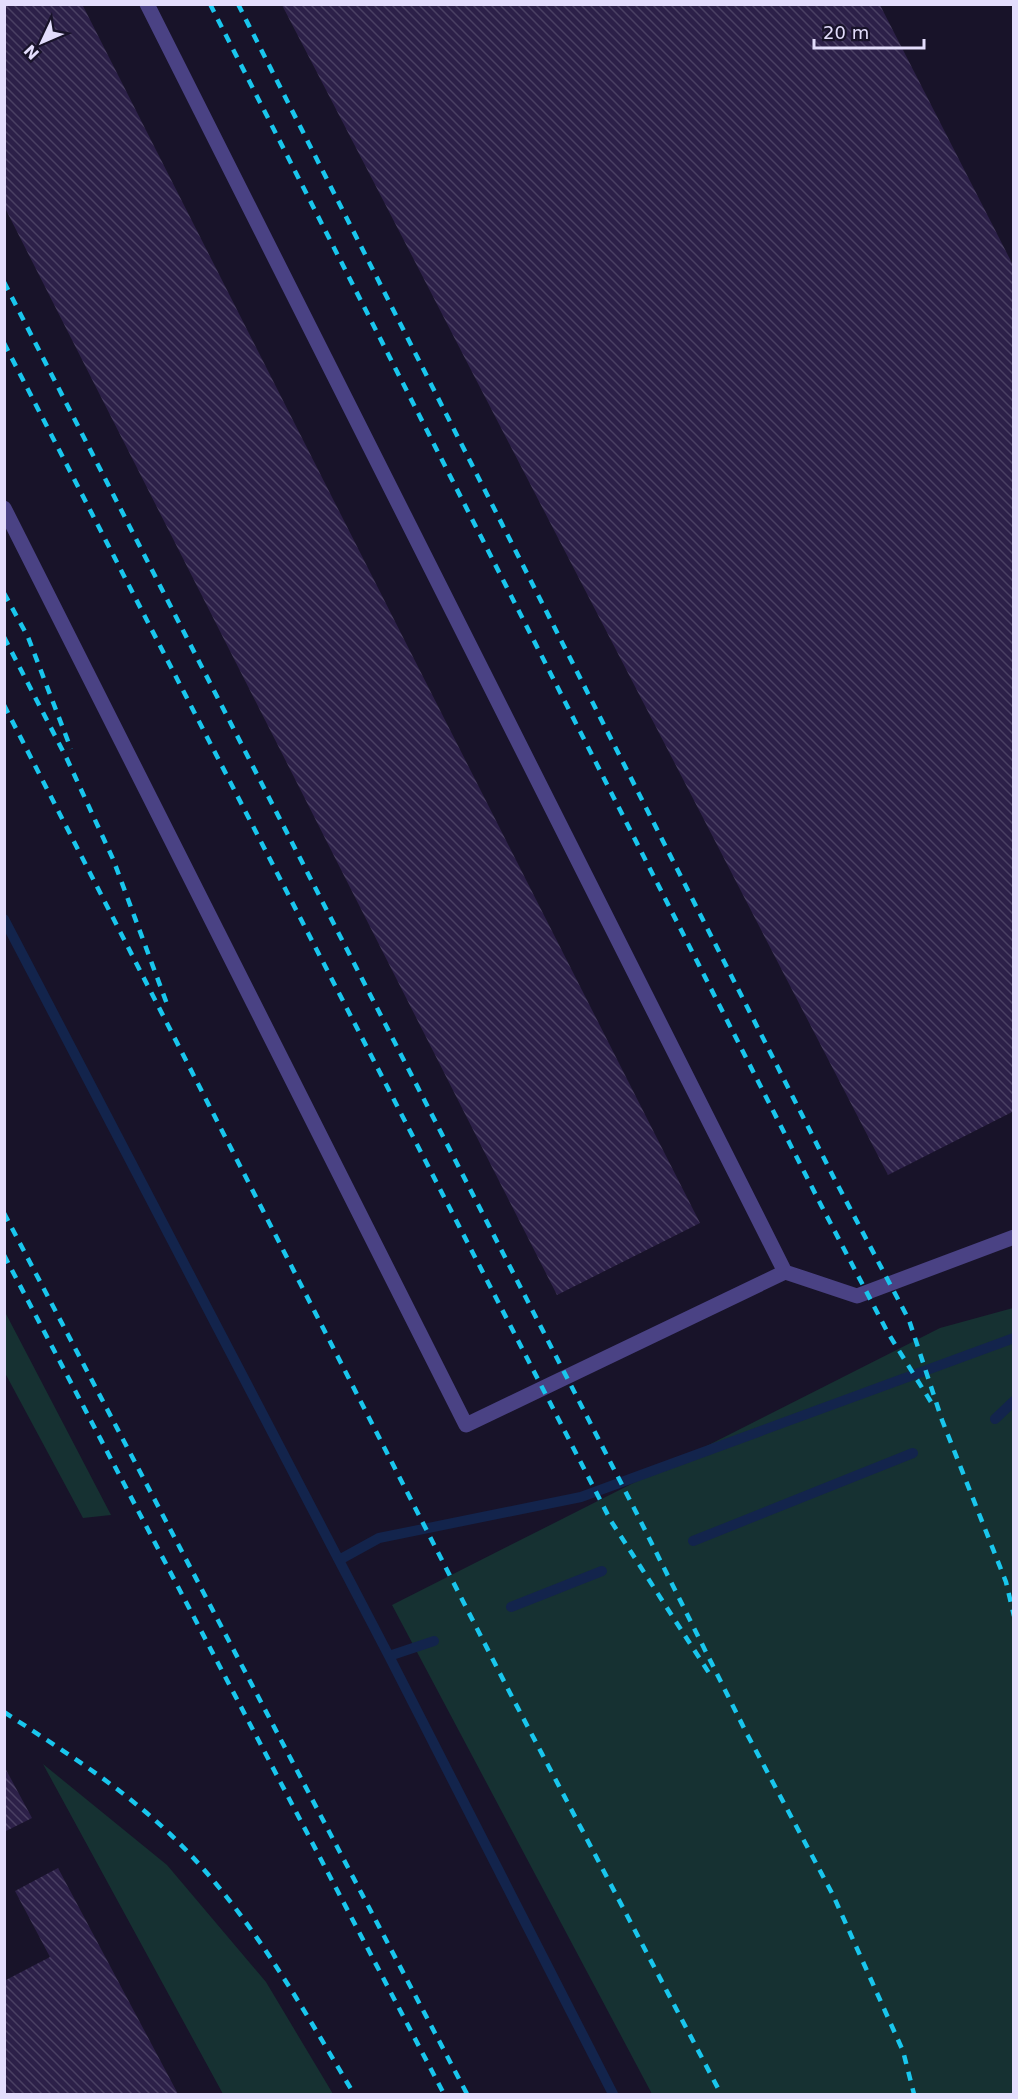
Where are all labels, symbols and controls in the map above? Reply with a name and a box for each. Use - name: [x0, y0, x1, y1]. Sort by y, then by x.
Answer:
- north arrow: [12, 12, 72, 72]
- scale bar: [814, 12, 924, 50]
- text: 20 m: [823, 22, 869, 43]
- text: N: [20, 41, 43, 63]

